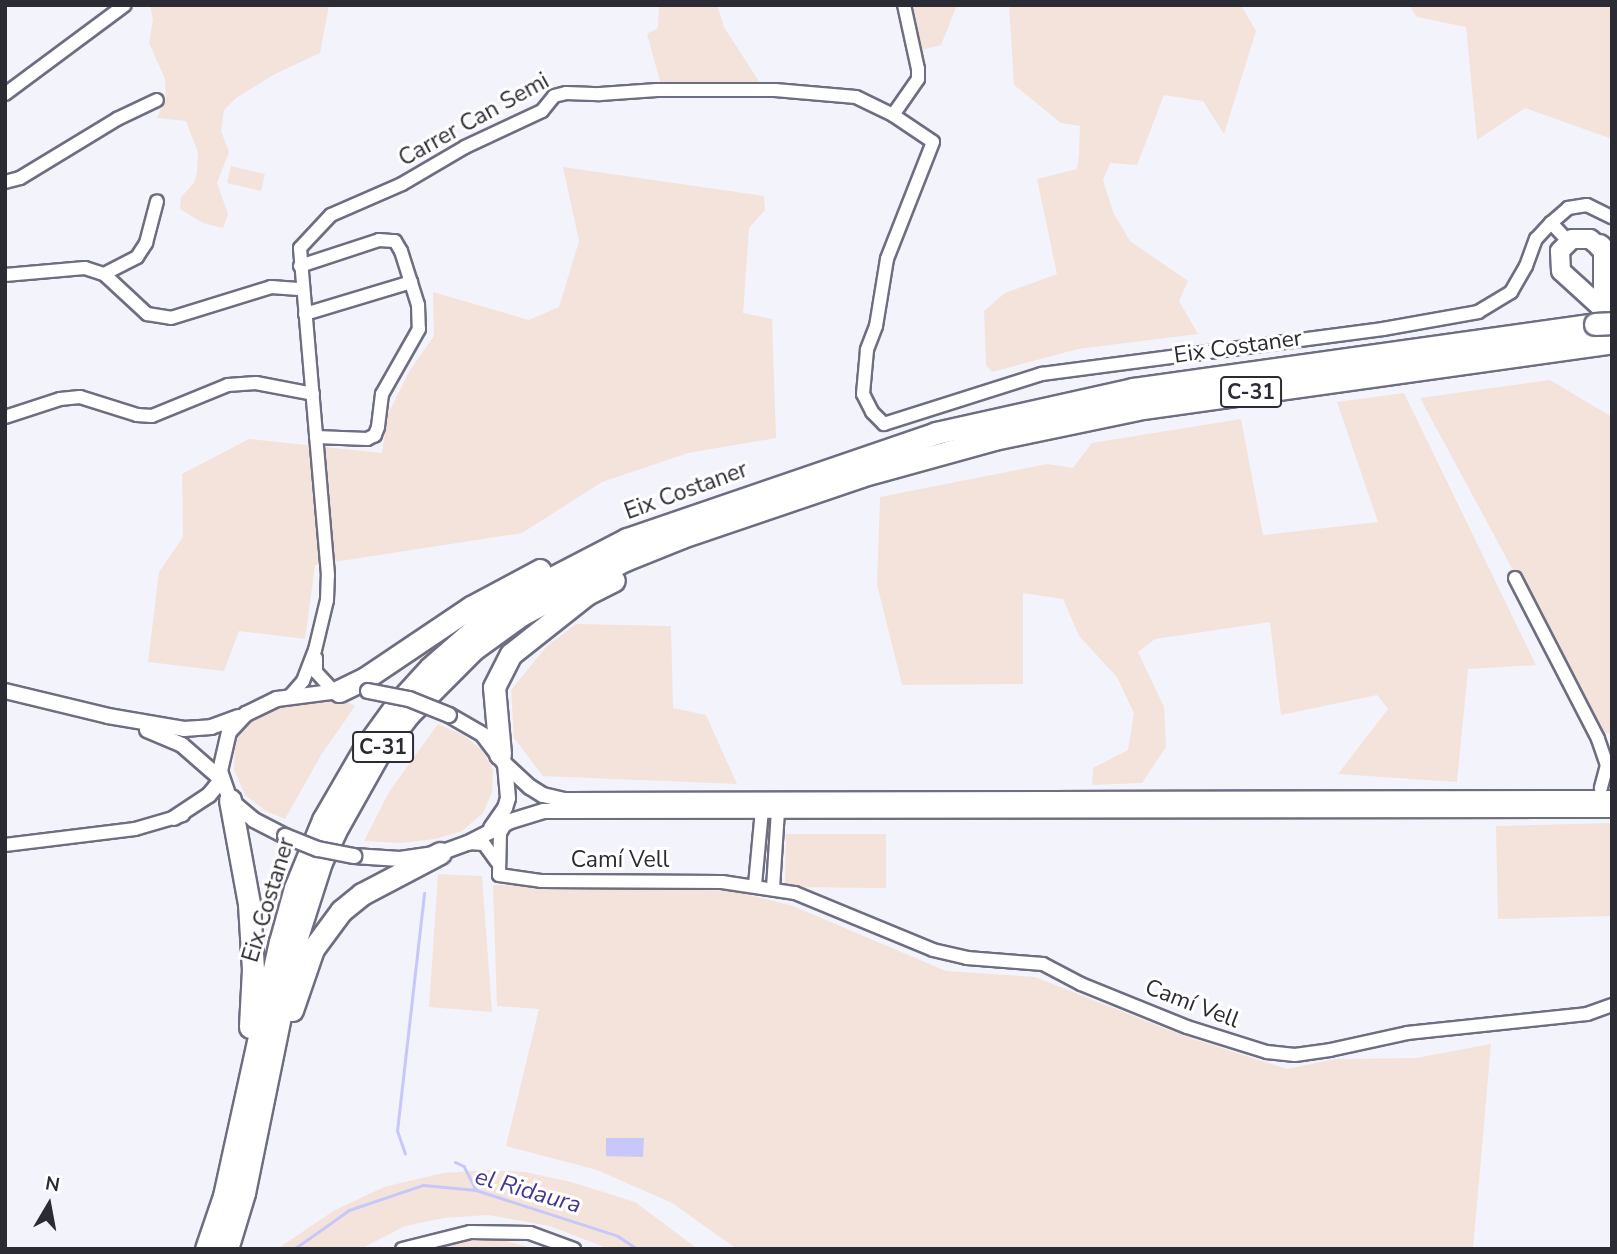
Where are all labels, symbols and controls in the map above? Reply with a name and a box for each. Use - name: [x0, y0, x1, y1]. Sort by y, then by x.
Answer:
- street label: Carrer Can Semi: [394, 67, 554, 173]
- street label: Eix Costaner: [1172, 324, 1304, 370]
- road number: C-31: [1220, 374, 1282, 410]
- street label: Eix Costaner: [621, 456, 751, 526]
- road number: C-31: [352, 730, 414, 764]
- street label: Eix Costaner: [237, 834, 301, 966]
- street label: Camí Vell: [571, 846, 669, 874]
- street label: Camí Vell: [1141, 973, 1243, 1035]
- water label: el Ridaura: [472, 1162, 584, 1220]
- north arrow: [14, 1170, 84, 1240]
- text: N: [43, 1170, 62, 1198]

